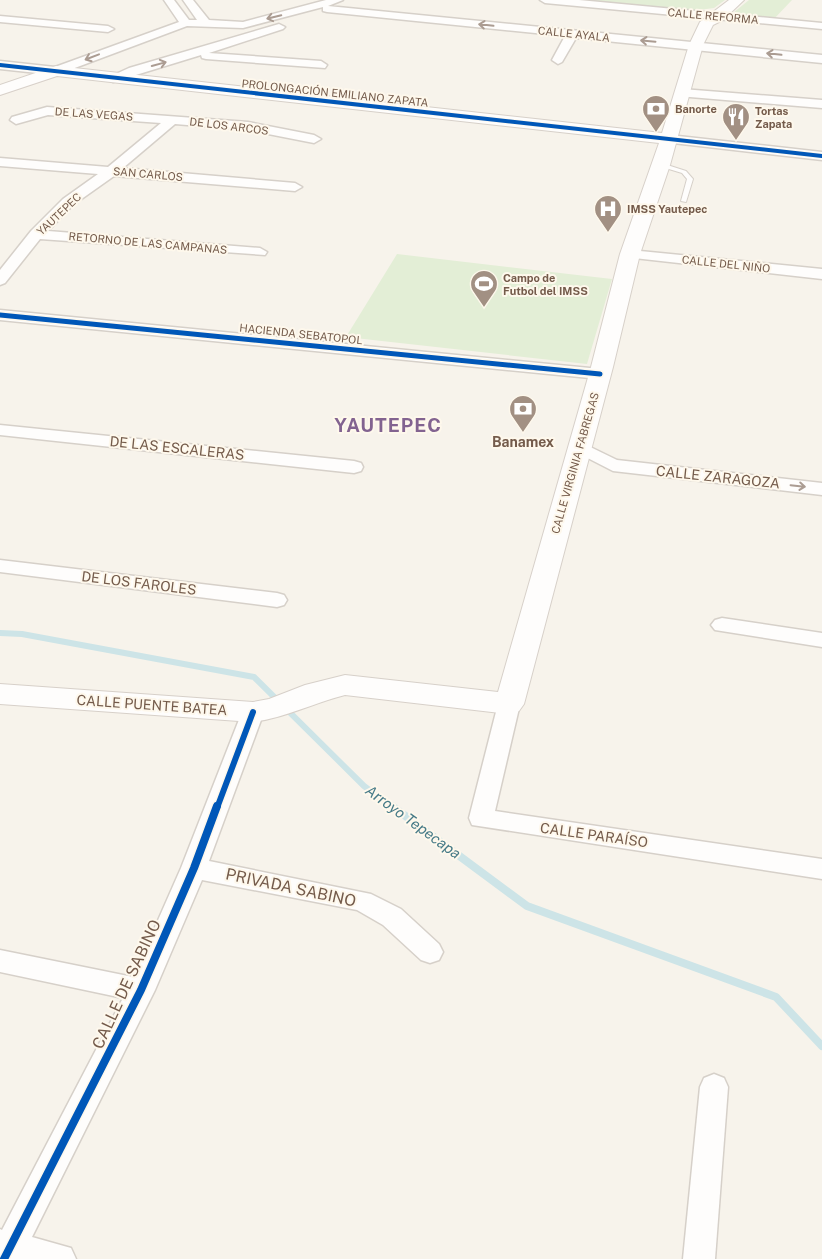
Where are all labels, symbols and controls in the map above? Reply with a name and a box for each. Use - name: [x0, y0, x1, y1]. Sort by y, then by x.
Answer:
- street label: CALLE REFORMA: [667, 6, 759, 26]
- one-way arrow: [266, 12, 282, 22]
- one-way arrow: [478, 20, 494, 30]
- street label: CALLE AYALA: [537, 24, 611, 44]
- one-way arrow: [640, 36, 656, 45]
- one-way arrow: [766, 49, 782, 59]
- one-way arrow: [84, 53, 100, 62]
- one-way arrow: [150, 58, 166, 68]
- street label: PROLONGACIÓN EMILIANO ZAPATA: [241, 76, 429, 109]
- bank icon: Banorte: [641, 94, 671, 133]
- restaurant icon: Tortas Zapata: [721, 102, 751, 141]
- place label: Banorte: [675, 103, 717, 115]
- street label: DE LAS VEGAS: [54, 105, 134, 123]
- place label: Tortas Zapata: [755, 105, 792, 130]
- street label: DE LOS ARCOS: [189, 115, 269, 137]
- street label: SAN CARLOS: [113, 165, 183, 183]
- street label: YAUTEPEC: [35, 191, 83, 237]
- hospital icon: IMSS Yautepec: [593, 194, 623, 233]
- place label: IMSS Yautepec: [627, 203, 707, 215]
- street label: RETORNO DE LAS CAMPANAS: [68, 230, 228, 256]
- street label: CALLE DEL NIÑO: [681, 253, 771, 275]
- sports icon: Campo de Futbol del IMSS: [469, 269, 499, 308]
- place label: Campo de Futbol del IMSS: [503, 272, 588, 297]
- street label: HACIENDA SEBATOPOL: [239, 322, 363, 346]
- street label: CALLE VIRGINIA FABREGAS: [549, 391, 601, 535]
- bank icon: Banamex: [508, 394, 538, 433]
- district label: YAUTEPEC: [334, 414, 442, 436]
- street label: DE LAS ESCALERAS: [109, 433, 245, 463]
- place label: Banamex: [492, 434, 554, 450]
- street label: CALLE ZARAGOZA: [655, 463, 781, 491]
- one-way arrow: [790, 481, 806, 491]
- street label: DE LOS FAROLES: [81, 568, 197, 598]
- street label: CALLE PUENTE BATEA: [76, 692, 228, 718]
- water label: Arroyo Tepecapa: [362, 781, 464, 862]
- street label: CALLE PARAÍSO: [539, 819, 649, 850]
- street label: PRIVADA SABINO: [224, 864, 358, 911]
- street label: CALLE DE SABINO: [88, 917, 165, 1052]

